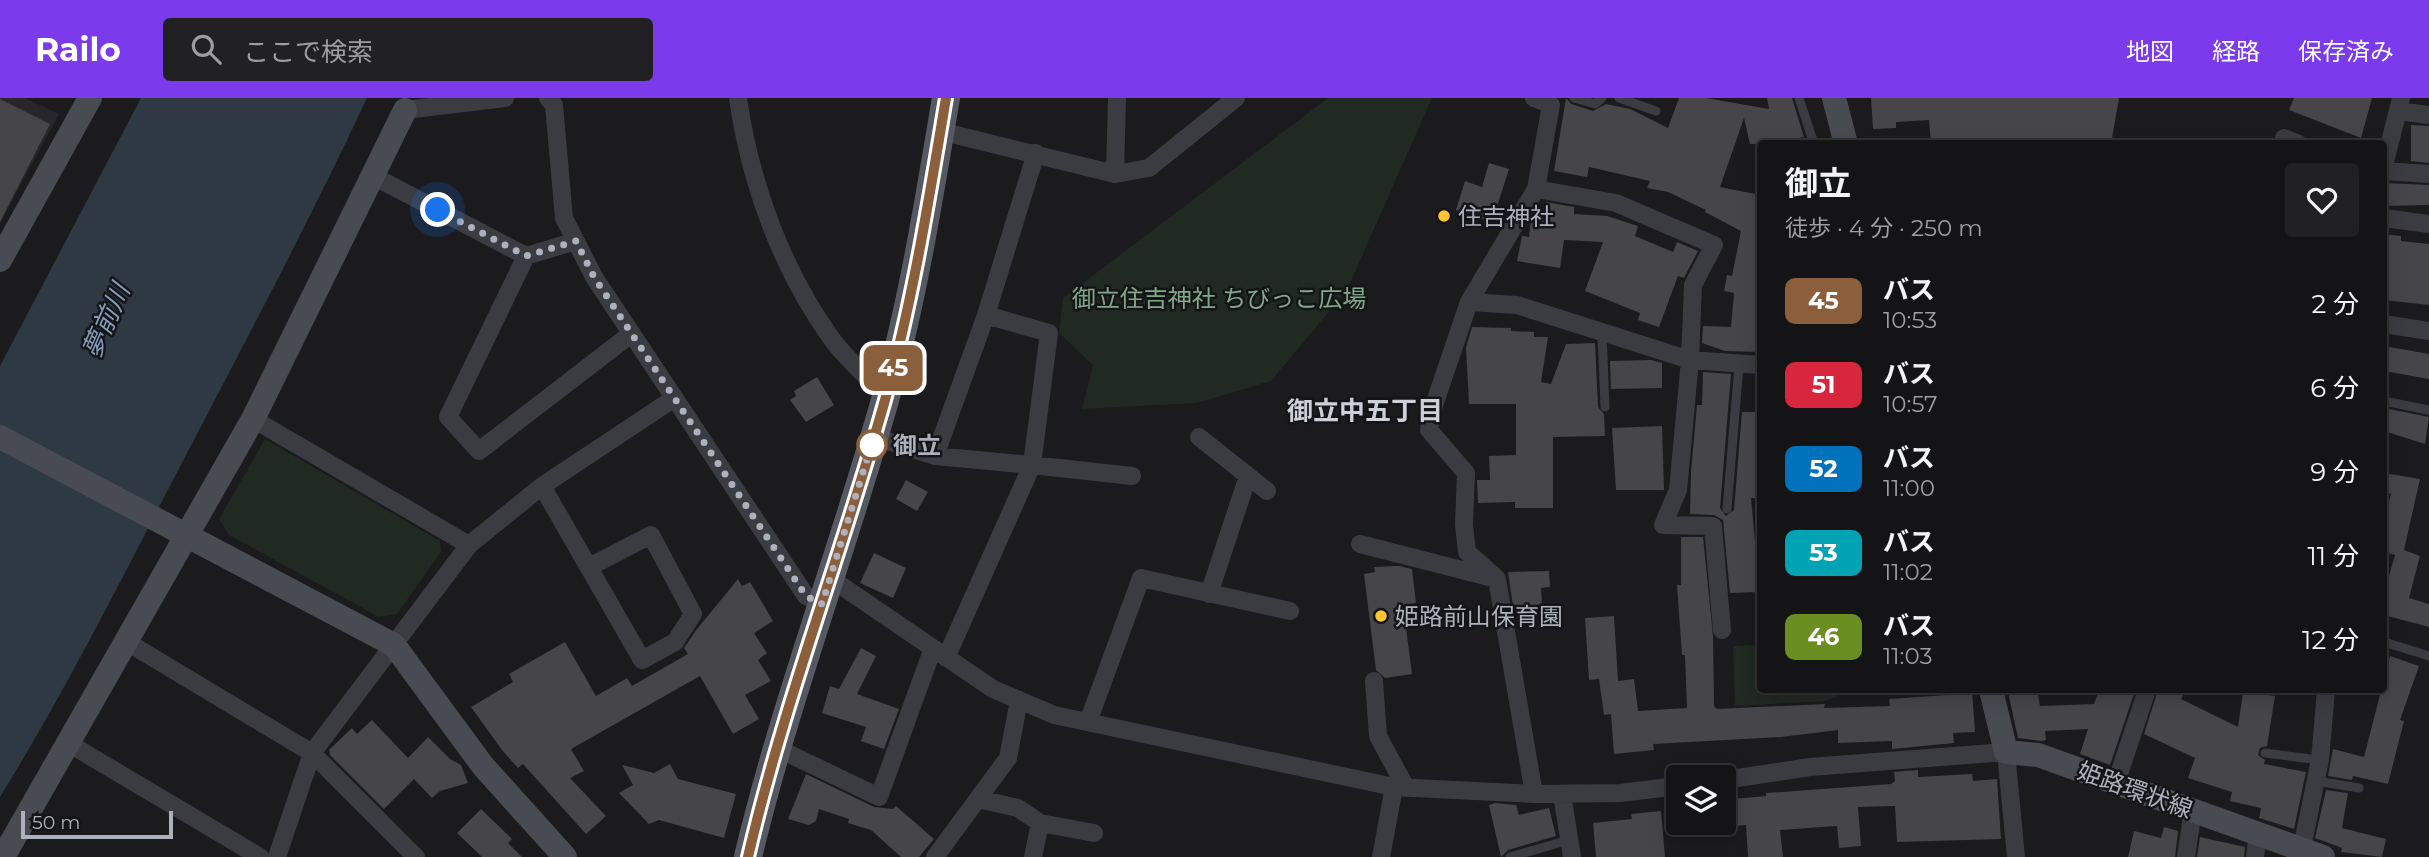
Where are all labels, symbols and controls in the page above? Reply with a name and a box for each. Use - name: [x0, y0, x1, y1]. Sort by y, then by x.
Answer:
- search box: [163, 18, 653, 81]
- text: Railo: [35, 29, 121, 69]
- icon: search: [187, 30, 225, 68]
- text: ここで検索: [243, 36, 373, 68]
- text: 地図: [2126, 37, 2174, 66]
- text: 経路: [2212, 37, 2260, 66]
- text: 保存済み: [2298, 37, 2394, 66]
- text: 御立: [1785, 163, 1851, 203]
- button: heart: [2285, 163, 2359, 237]
- your location: [420, 192, 455, 227]
- place label: 住吉神社: [1458, 202, 1554, 231]
- marker: 住吉神社: [1436, 208, 1452, 224]
- text: 徒歩 · 4 分 · 250 m: [1785, 214, 1983, 242]
- text: バス: [1883, 274, 1935, 306]
- water label: 夢前川: [76, 276, 138, 363]
- park label: 御立住吉神社 ちびっこ広場: [1072, 284, 1366, 313]
- text: 45: [1808, 286, 1839, 315]
- text: 2 分: [2311, 288, 2359, 320]
- text: 10:53: [1883, 306, 1937, 334]
- line badge: 45: [862, 345, 924, 391]
- text: 45: [878, 353, 908, 382]
- text: バス: [1883, 358, 1935, 390]
- text: 51: [1812, 370, 1835, 399]
- text: 6 分: [2310, 372, 2359, 404]
- text: 10:57: [1883, 390, 1938, 418]
- district label: 御立中五丁目: [1287, 395, 1443, 427]
- marker: 御立: [857, 430, 887, 460]
- place label: 御立: [893, 431, 941, 460]
- text: バス: [1883, 442, 1935, 474]
- text: 52: [1809, 454, 1838, 483]
- text: 9 分: [2310, 456, 2359, 488]
- text: 11:00: [1883, 474, 1935, 502]
- text: バス: [1883, 526, 1935, 558]
- text: 53: [1809, 538, 1838, 567]
- text: 11 分: [2307, 540, 2359, 572]
- text: 11:02: [1883, 558, 1933, 586]
- place label: 姫路前山保育園: [1395, 602, 1563, 631]
- marker: 姫路前山保育園: [1373, 608, 1389, 624]
- text: バス: [1883, 610, 1935, 642]
- text: 46: [1808, 622, 1839, 651]
- text: 12 分: [2302, 624, 2359, 656]
- text: 11:03: [1883, 642, 1932, 670]
- street label: 姫路環状線: [2074, 756, 2196, 824]
- map controls: [1666, 765, 1736, 835]
- button: layers: [1666, 765, 1736, 835]
- scale bar: [21, 808, 173, 840]
- text: 50 m: [32, 811, 80, 834]

